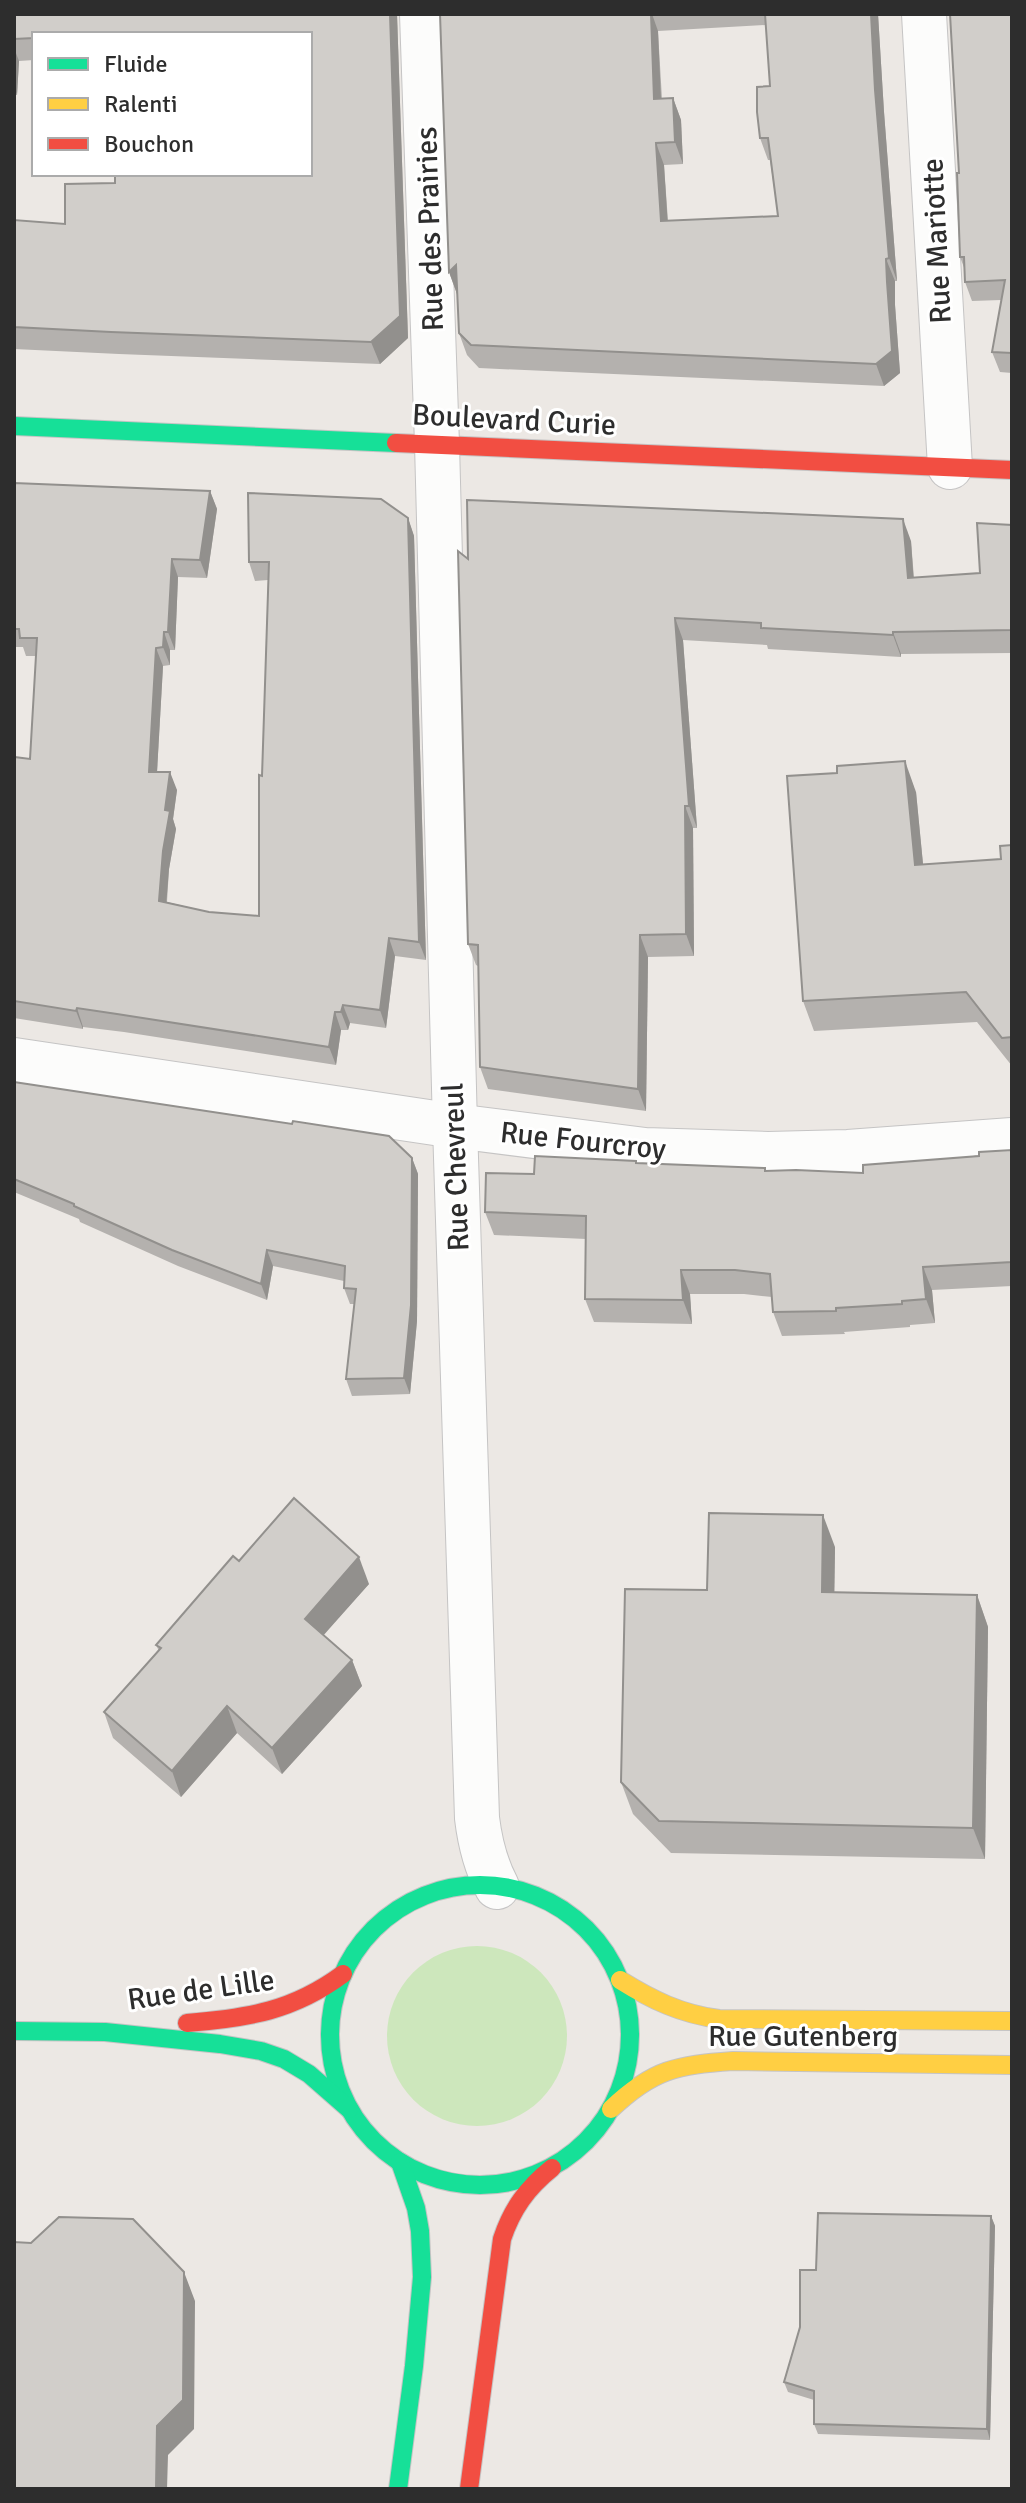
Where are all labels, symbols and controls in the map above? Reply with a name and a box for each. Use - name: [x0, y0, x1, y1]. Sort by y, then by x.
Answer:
- legend: [32, 32, 312, 176]
- text: Fluide: [104, 49, 168, 79]
- text: Ralenti: [104, 89, 177, 119]
- street label: Rue des Prairies: [408, 126, 452, 332]
- text: Bouchon: [104, 129, 194, 159]
- street label: Rue Mariotte: [914, 157, 960, 325]
- street label: Boulevard Curie: [411, 396, 617, 444]
- street label: Rue Chevreul: [435, 1082, 477, 1252]
- street label: Rue Fourcroy: [498, 1114, 668, 1168]
- street label: Rue de Lille: [125, 1961, 277, 2019]
- street label: Rue Gutenberg: [708, 2018, 898, 2055]

